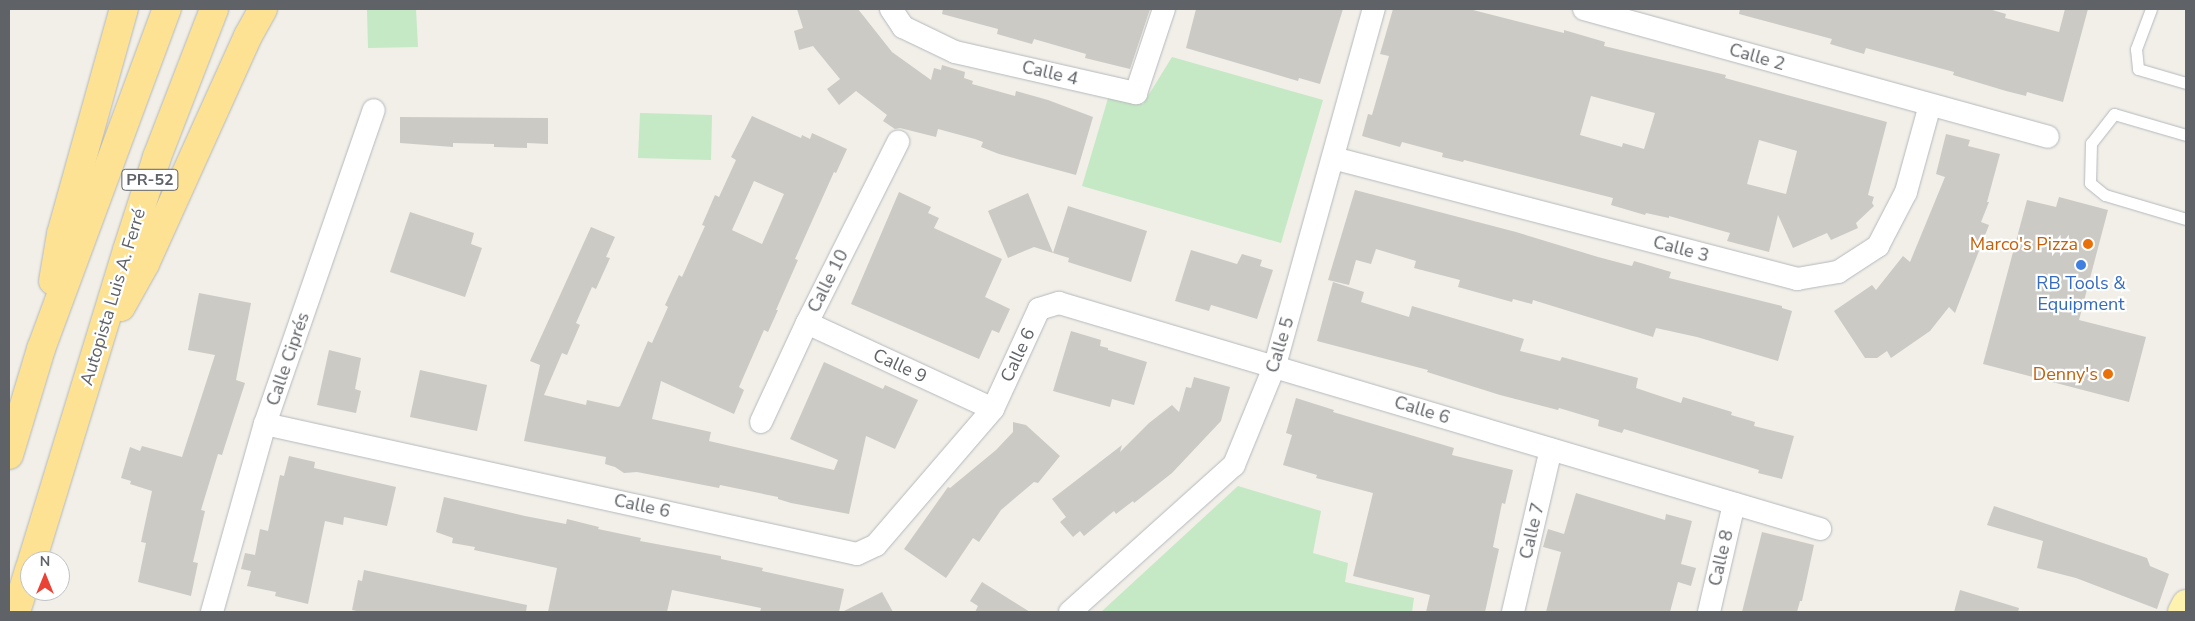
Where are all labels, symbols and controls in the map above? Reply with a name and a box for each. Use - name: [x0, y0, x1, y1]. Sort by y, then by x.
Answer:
- street label: Calle 2: [1727, 39, 1787, 75]
- street label: Calle 4: [1020, 56, 1080, 90]
- road number: PR-52: [121, 166, 179, 194]
- street label: Autopista Luis A. Ferré: [76, 206, 150, 388]
- street label: Calle 3: [1651, 231, 1711, 267]
- place label: Marco's Pizza: [1970, 233, 2078, 255]
- marker: Marco's Pizza: [2082, 238, 2094, 250]
- street label: Calle 10: [803, 246, 853, 316]
- marker: RB Tools & Equipment: [2075, 259, 2087, 271]
- place label: RB Tools & Equipment: [2036, 273, 2126, 316]
- street label: Calle Ciprés: [262, 309, 314, 409]
- street label: Calle 5: [1261, 315, 1299, 375]
- street label: Calle 6: [996, 325, 1040, 385]
- street label: Calle 9: [870, 344, 930, 388]
- place label: Denny's: [2033, 363, 2098, 385]
- marker: Denny's: [2102, 368, 2114, 380]
- street label: Calle 6: [1392, 391, 1452, 429]
- street label: Calle 6: [612, 490, 672, 522]
- street label: Calle 7: [1515, 501, 1549, 561]
- street label: Calle 8: [1704, 528, 1738, 588]
- north arrow: [20, 551, 70, 601]
- text: N: [40, 552, 50, 571]

